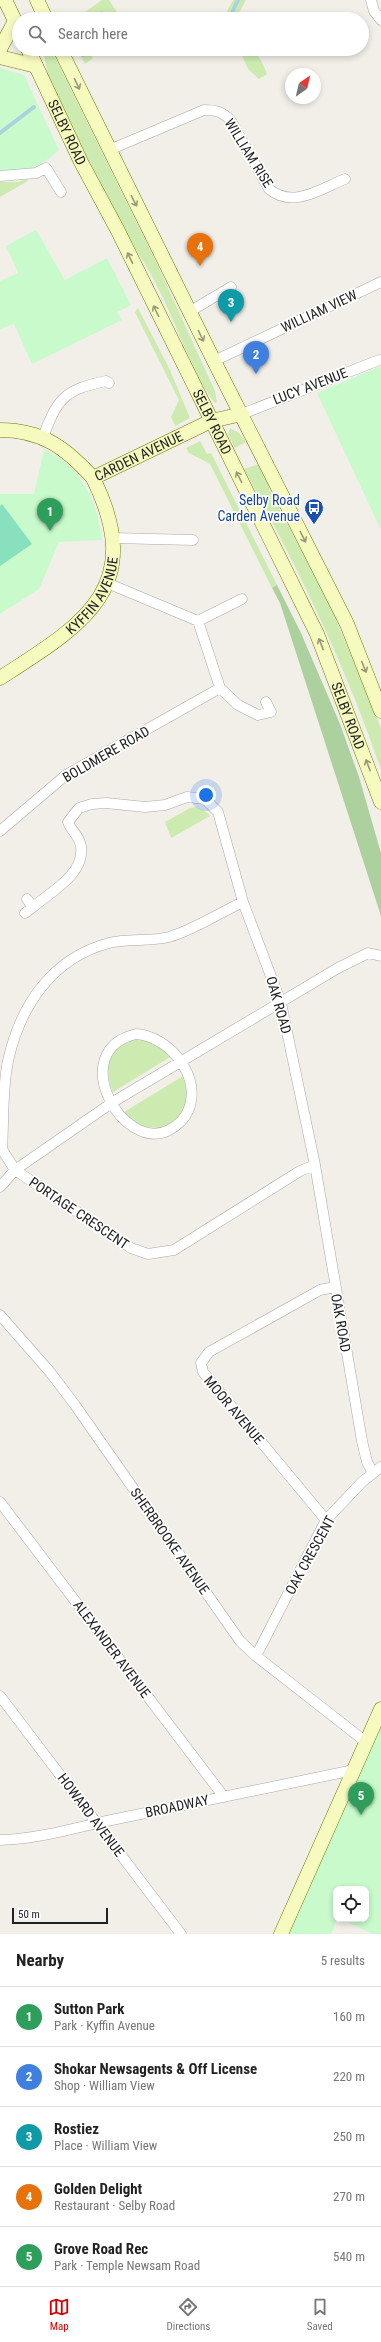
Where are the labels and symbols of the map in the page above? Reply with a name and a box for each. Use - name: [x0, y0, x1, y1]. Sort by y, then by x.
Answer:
- north arrow: [285, 68, 321, 104]
- one-way arrow: [74, 78, 81, 90]
- street label: SELBY ROAD: [45, 97, 89, 168]
- street label: WILLIAM RISE: [222, 116, 277, 190]
- one-way arrow: [131, 195, 138, 207]
- pin: 4: [187, 233, 213, 266]
- one-way arrow: [126, 252, 134, 264]
- street label: WILLIAM VIEW: [278, 286, 360, 336]
- pin: 3: [218, 289, 244, 322]
- one-way arrow: [152, 305, 160, 317]
- one-way arrow: [198, 330, 205, 342]
- pin: 2: [243, 341, 269, 374]
- street label: LUCY AVENUE: [271, 364, 350, 408]
- street label: SELBY ROAD: [189, 387, 235, 457]
- street label: CARDEN AVENUE: [92, 428, 185, 484]
- one-way arrow: [234, 472, 242, 484]
- place label: Selby Road Carden Avenue: [217, 492, 300, 524]
- bus stop icon: Selby Road Carden Avenue: [303, 497, 325, 525]
- pin: 1: [37, 498, 63, 531]
- one-way arrow: [300, 530, 307, 542]
- street label: KYFFIN AVENUE: [63, 556, 121, 638]
- one-way arrow: [317, 638, 325, 650]
- one-way arrow: [360, 661, 368, 673]
- street label: SELBY ROAD: [328, 680, 368, 752]
- street label: BOLDMERE ROAD: [60, 723, 152, 785]
- one-way arrow: [364, 760, 372, 772]
- your location: [196, 785, 216, 805]
- street label: OAK ROAD: [263, 974, 295, 1036]
- street label: PORTAGE CRESCENT: [26, 1174, 132, 1252]
- street label: OAK ROAD: [328, 1293, 354, 1353]
- street label: MOOR AVENUE: [201, 1373, 267, 1447]
- street label: SHERBROOKE AVENUE: [127, 1485, 213, 1597]
- street label: OAK CRESCENT: [282, 1513, 338, 1597]
- street label: ALEXANDER AVENUE: [70, 1597, 154, 1701]
- street label: HOWARD AVENUE: [55, 1770, 127, 1860]
- pin: 5: [348, 1782, 374, 1815]
- street label: BROADWAY: [144, 1791, 211, 1821]
- scale bar: [12, 1906, 108, 1925]

